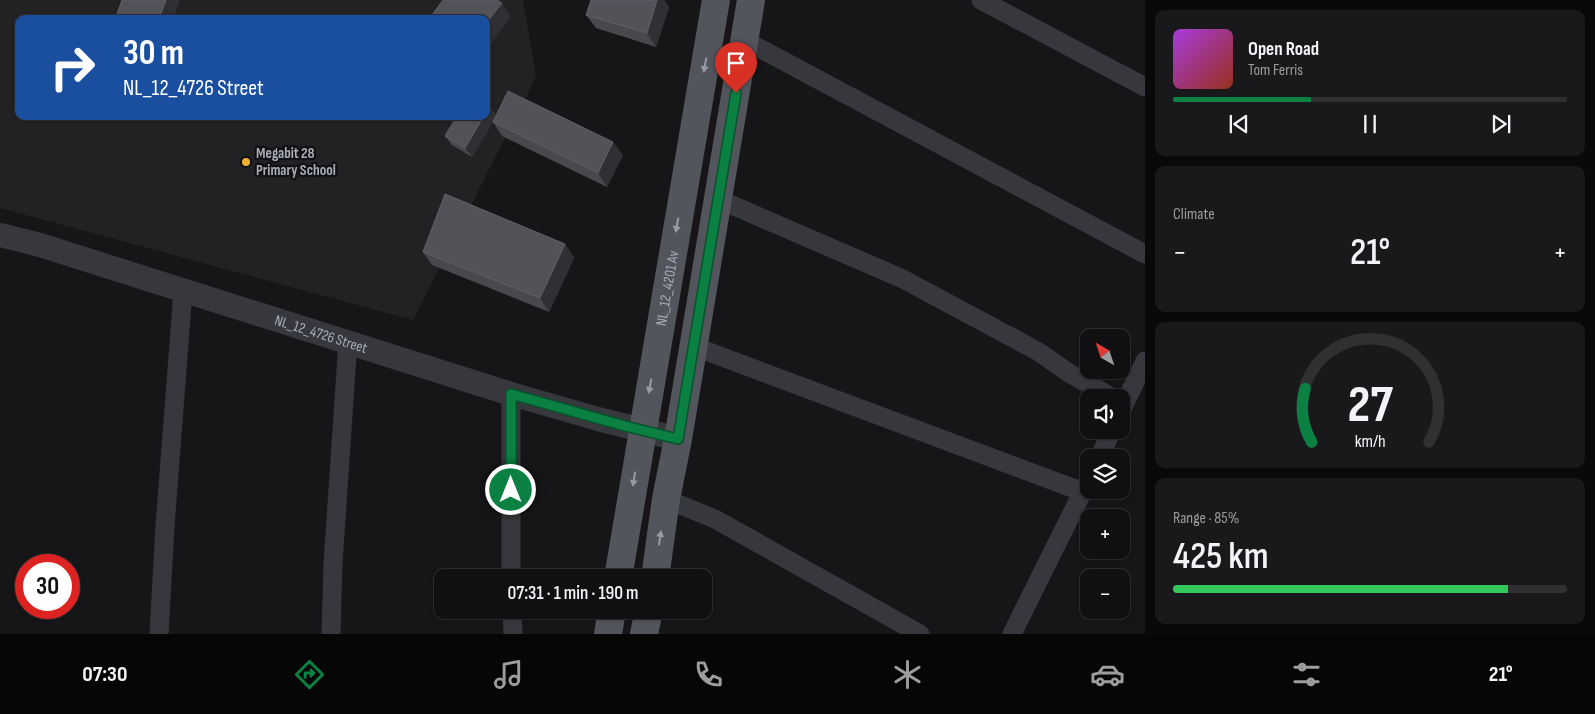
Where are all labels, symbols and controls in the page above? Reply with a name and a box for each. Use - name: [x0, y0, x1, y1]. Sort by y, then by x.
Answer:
- text: 30 m: [123, 32, 184, 75]
- icon: right: [40, 35, 105, 100]
- text: Open Road: [1248, 38, 1319, 61]
- pin: [715, 42, 757, 93]
- icon: arrive: [722, 49, 750, 77]
- one-way arrow: [700, 58, 708, 74]
- text: Tom Ferris: [1248, 61, 1303, 80]
- text: NL_12_4726 Street: [123, 75, 264, 102]
- icon: previous: [1225, 110, 1253, 138]
- icon: pause: [1356, 110, 1384, 138]
- icon: next: [1487, 110, 1515, 138]
- place label: Megabit 28 Primary School: [256, 144, 336, 180]
- marker: Megabit 28 Primary School: [240, 156, 252, 168]
- text: Climate: [1173, 205, 1215, 224]
- one-way arrow: [672, 218, 680, 234]
- text: 21°: [1350, 230, 1390, 275]
- text: −: [1173, 236, 1187, 269]
- text: +: [1553, 236, 1567, 269]
- street label: NL_12_4201 Av: [652, 249, 683, 327]
- street label: NL_12_4726 Street: [272, 311, 370, 358]
- north arrow: [1080, 329, 1130, 379]
- map controls: [1080, 329, 1130, 619]
- text: 27: [1347, 374, 1393, 437]
- one-way arrow: [645, 378, 653, 394]
- button: sound: [1080, 389, 1130, 439]
- text: km/h: [1355, 431, 1385, 452]
- button: layers: [1080, 449, 1130, 499]
- position arrow: [484, 463, 536, 515]
- one-way arrow: [630, 471, 638, 487]
- button: +: [1080, 509, 1130, 559]
- text: Range · 85%: [1173, 509, 1239, 528]
- one-way arrow: [656, 530, 664, 546]
- text: 425 km: [1173, 534, 1269, 579]
- speed limit sign: 30: [15, 554, 80, 619]
- button: −: [1080, 569, 1130, 619]
- text: 07:31 · 1 min · 190 m: [507, 582, 639, 605]
- icon: directions: [292, 657, 327, 692]
- icon: music: [491, 657, 526, 692]
- icon: phone: [691, 657, 726, 692]
- icon: climate: [890, 657, 925, 692]
- icon: car: [1090, 657, 1125, 692]
- icon: filters: [1289, 657, 1324, 692]
- text: 07:30: [82, 661, 127, 688]
- text: 21°: [1489, 661, 1513, 688]

